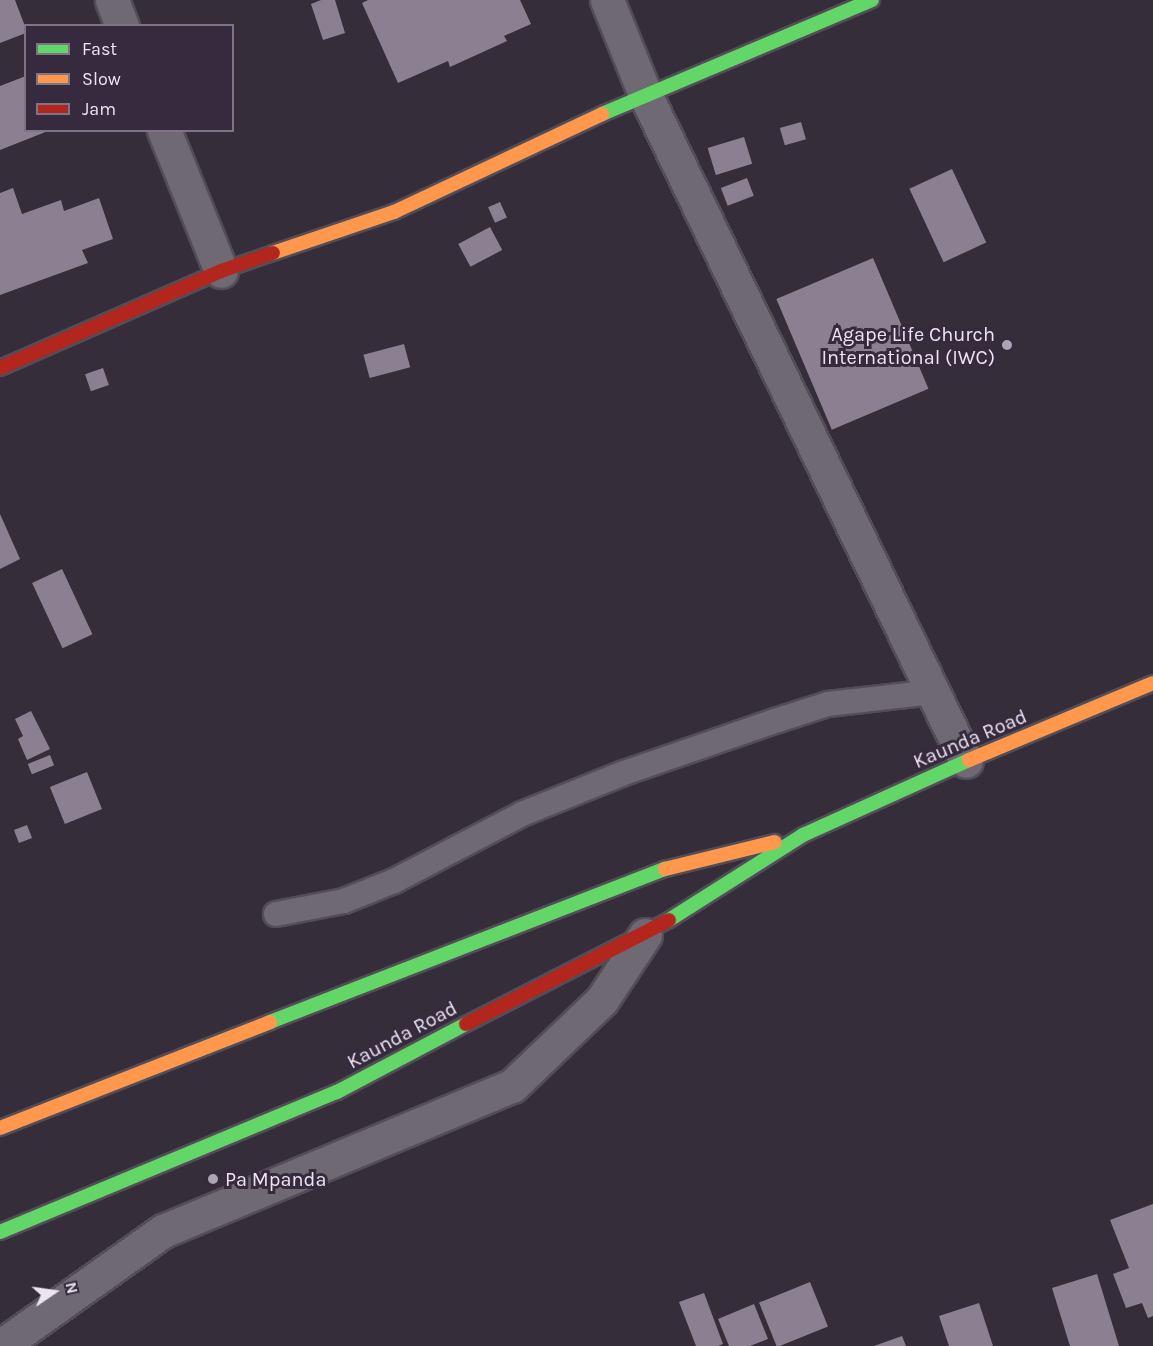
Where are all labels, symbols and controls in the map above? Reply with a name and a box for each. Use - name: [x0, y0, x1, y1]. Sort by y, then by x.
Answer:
- legend: [24, 24, 234, 132]
- text: Fast: [82, 38, 117, 60]
- text: Slow: [82, 68, 121, 90]
- text: Jam: [82, 98, 116, 120]
- place label: Agape Life Church International (IWC): [821, 322, 995, 369]
- marker: Agape Life Church International (IWC): [1000, 338, 1014, 352]
- street label: Kaunda Road: [910, 704, 1030, 774]
- street label: Kaunda Road: [343, 996, 461, 1074]
- place label: Pa Mpanda: [225, 1167, 326, 1191]
- marker: Pa Mpanda: [206, 1172, 220, 1186]
- north arrow: [24, 1262, 84, 1322]
- text: N: [61, 1280, 83, 1296]

